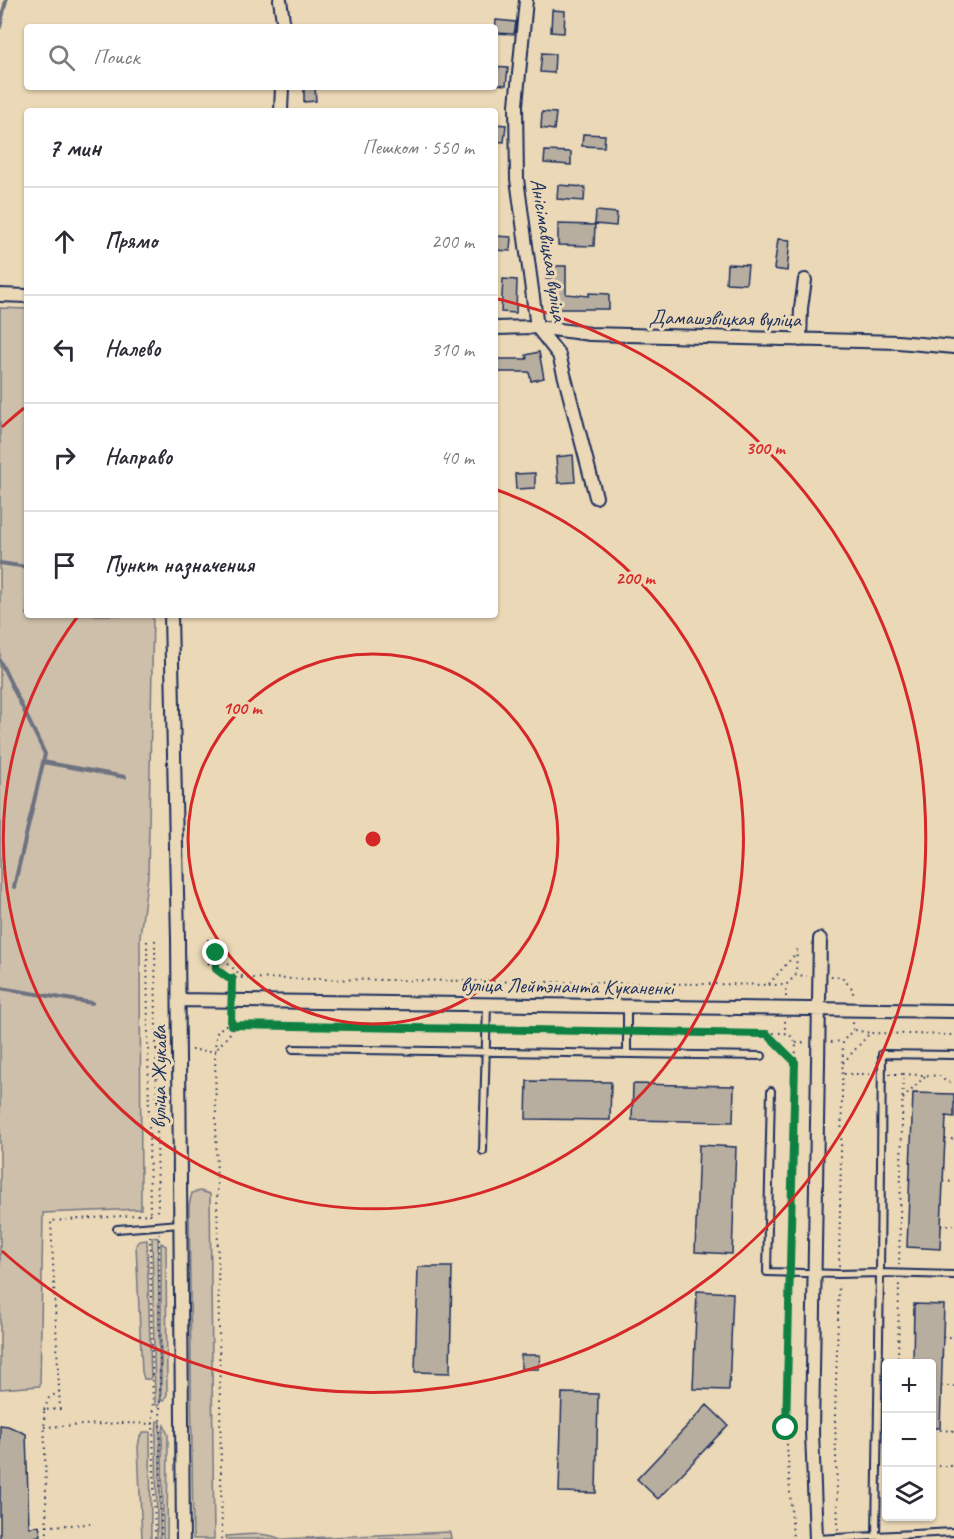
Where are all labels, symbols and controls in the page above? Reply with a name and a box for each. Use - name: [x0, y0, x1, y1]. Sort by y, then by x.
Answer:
- search box: [24, 24, 498, 90]
- icon: search: [45, 41, 78, 74]
- text: Поиск: [93, 43, 139, 71]
- text: 7 мин: [48, 131, 101, 164]
- text: Пешком · 550 m: [362, 135, 474, 160]
- street label: Анісімавіцкая вуліца: [525, 177, 573, 325]
- icon: ahead: [48, 225, 81, 258]
- text: Прямо: [105, 227, 157, 255]
- text: 200 m: [431, 229, 474, 254]
- street label: Дамашэвіцкая вуліца: [649, 304, 803, 332]
- icon: left: [48, 333, 81, 366]
- text: Налево: [105, 335, 161, 363]
- text: 310 m: [431, 337, 474, 362]
- text: 300 m: [746, 437, 786, 459]
- icon: right: [48, 441, 81, 474]
- text: Направо: [105, 443, 172, 471]
- text: 40 m: [440, 445, 474, 470]
- icon: arrive: [48, 549, 81, 582]
- text: Пункт назначения: [105, 551, 254, 579]
- text: 200 m: [616, 567, 656, 589]
- text: 100 m: [223, 697, 263, 719]
- centre of rings: [363, 829, 383, 849]
- route end: [202, 939, 228, 965]
- street label: вуліца Лейтэнанта Куканенкі: [460, 971, 677, 1001]
- street label: вуліца Жукава: [146, 1024, 172, 1128]
- map controls: [882, 1359, 936, 1521]
- button: +: [882, 1359, 936, 1413]
- button: −: [882, 1413, 936, 1467]
- route start: [772, 1414, 798, 1440]
- button: layers: [882, 1467, 936, 1521]

